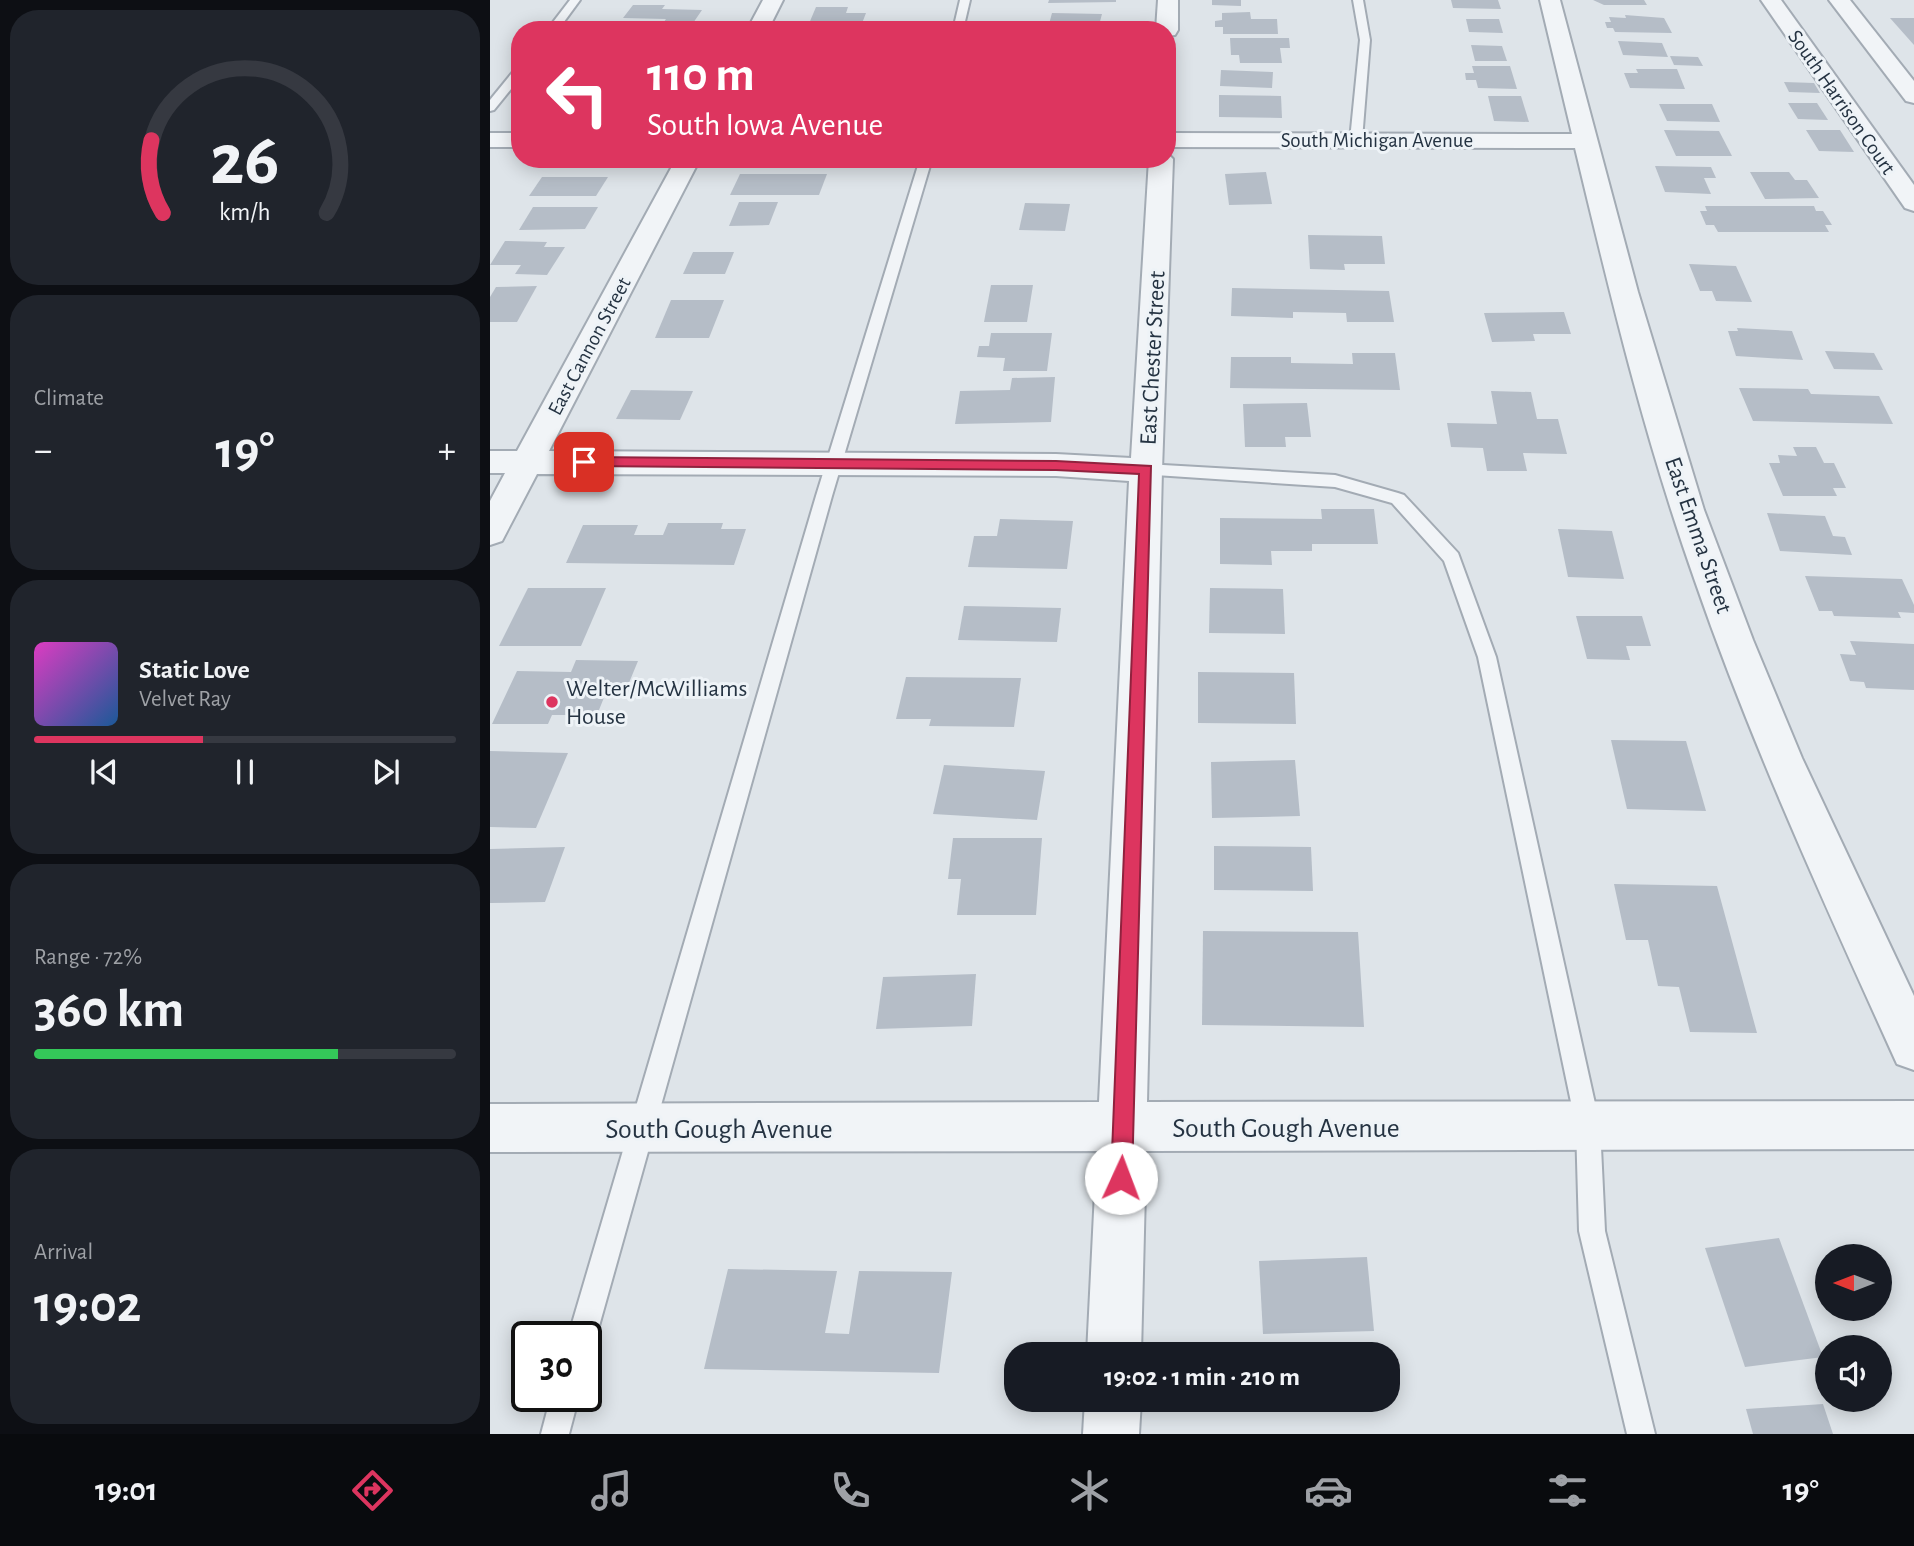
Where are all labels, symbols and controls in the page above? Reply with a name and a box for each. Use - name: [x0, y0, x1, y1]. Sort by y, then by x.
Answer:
- street label: South Harrison Court: [1784, 26, 1899, 178]
- icon: left: [532, 49, 623, 140]
- text: 110 m: [647, 51, 755, 100]
- text: South Iowa Avenue: [647, 109, 883, 141]
- text: 26: [210, 126, 280, 199]
- street label: South Michigan Avenue: [1281, 130, 1473, 151]
- text: km/h: [219, 200, 271, 225]
- street label: East Chester Street: [1136, 270, 1170, 446]
- street label: East Cannon Street: [544, 273, 635, 419]
- text: Climate: [34, 387, 104, 410]
- text: 19°: [215, 425, 275, 477]
- text: −: [34, 432, 52, 470]
- text: +: [438, 432, 456, 470]
- pin: [554, 432, 614, 492]
- icon: arrive: [565, 443, 603, 481]
- street label: East Emma Street: [1660, 454, 1736, 617]
- text: Static Love: [139, 657, 250, 683]
- place label: Welter/McWilliams House: [566, 677, 747, 729]
- text: Velvet Ray: [139, 688, 231, 711]
- marker: Welter/McWilliams House: [544, 694, 560, 710]
- icon: previous: [85, 753, 123, 791]
- icon: pause: [226, 753, 264, 791]
- icon: next: [367, 753, 405, 791]
- text: Range · 72%: [34, 946, 142, 969]
- text: 360 km: [34, 984, 184, 1036]
- street label: South Gough Avenue: [1172, 1115, 1400, 1143]
- street label: South Gough Avenue: [605, 1116, 833, 1144]
- position arrow: [1084, 1141, 1158, 1215]
- text: Arrival: [34, 1241, 93, 1264]
- north arrow: [1815, 1244, 1892, 1321]
- map controls: [1815, 1244, 1892, 1412]
- text: 19:02: [34, 1279, 141, 1331]
- speed limit sign: 30: [511, 1321, 602, 1412]
- button: sound: [1815, 1335, 1892, 1412]
- text: 19:02 · 1 min · 210 m: [1104, 1364, 1300, 1390]
- icon: directions: [348, 1466, 397, 1515]
- icon: music: [587, 1466, 636, 1515]
- icon: phone: [826, 1466, 875, 1515]
- icon: climate: [1065, 1466, 1114, 1515]
- icon: car: [1304, 1466, 1353, 1515]
- icon: filters: [1543, 1466, 1592, 1515]
- text: 19:01: [95, 1474, 158, 1506]
- text: 19°: [1783, 1474, 1819, 1506]

